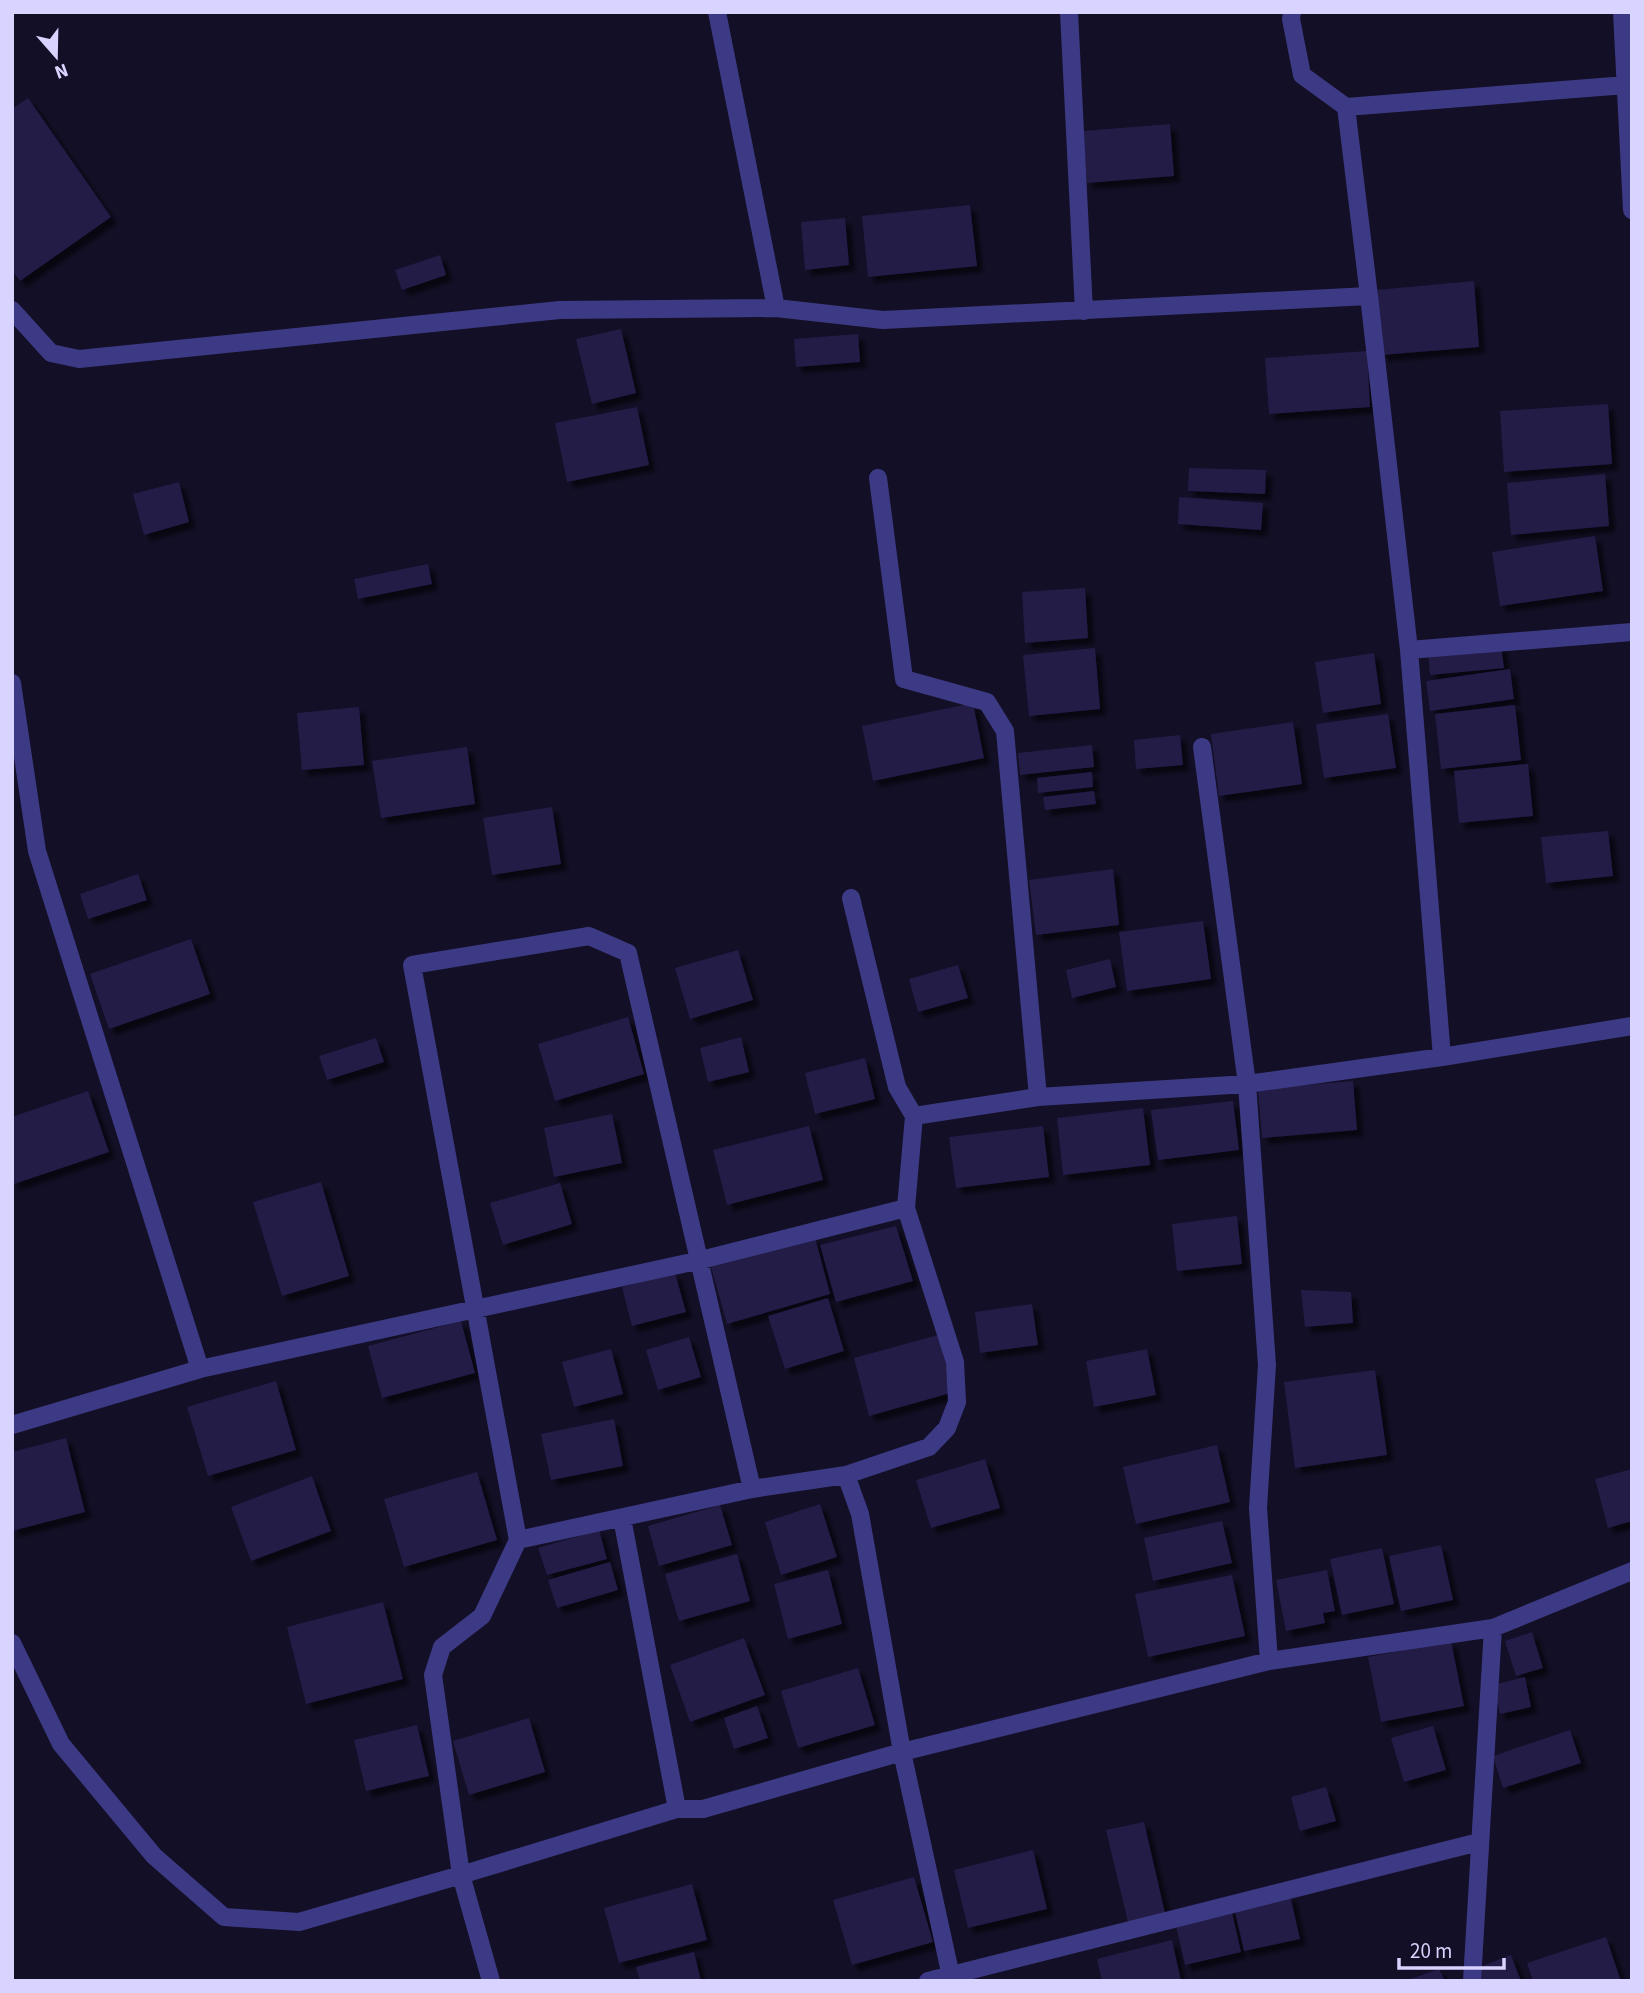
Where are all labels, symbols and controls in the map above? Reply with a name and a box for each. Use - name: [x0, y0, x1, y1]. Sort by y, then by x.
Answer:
- north arrow: [21, 21, 91, 91]
- text: N: [51, 56, 72, 85]
- scale bar: [1399, 1926, 1504, 1970]
- text: 20 m: [1410, 1936, 1452, 1966]

